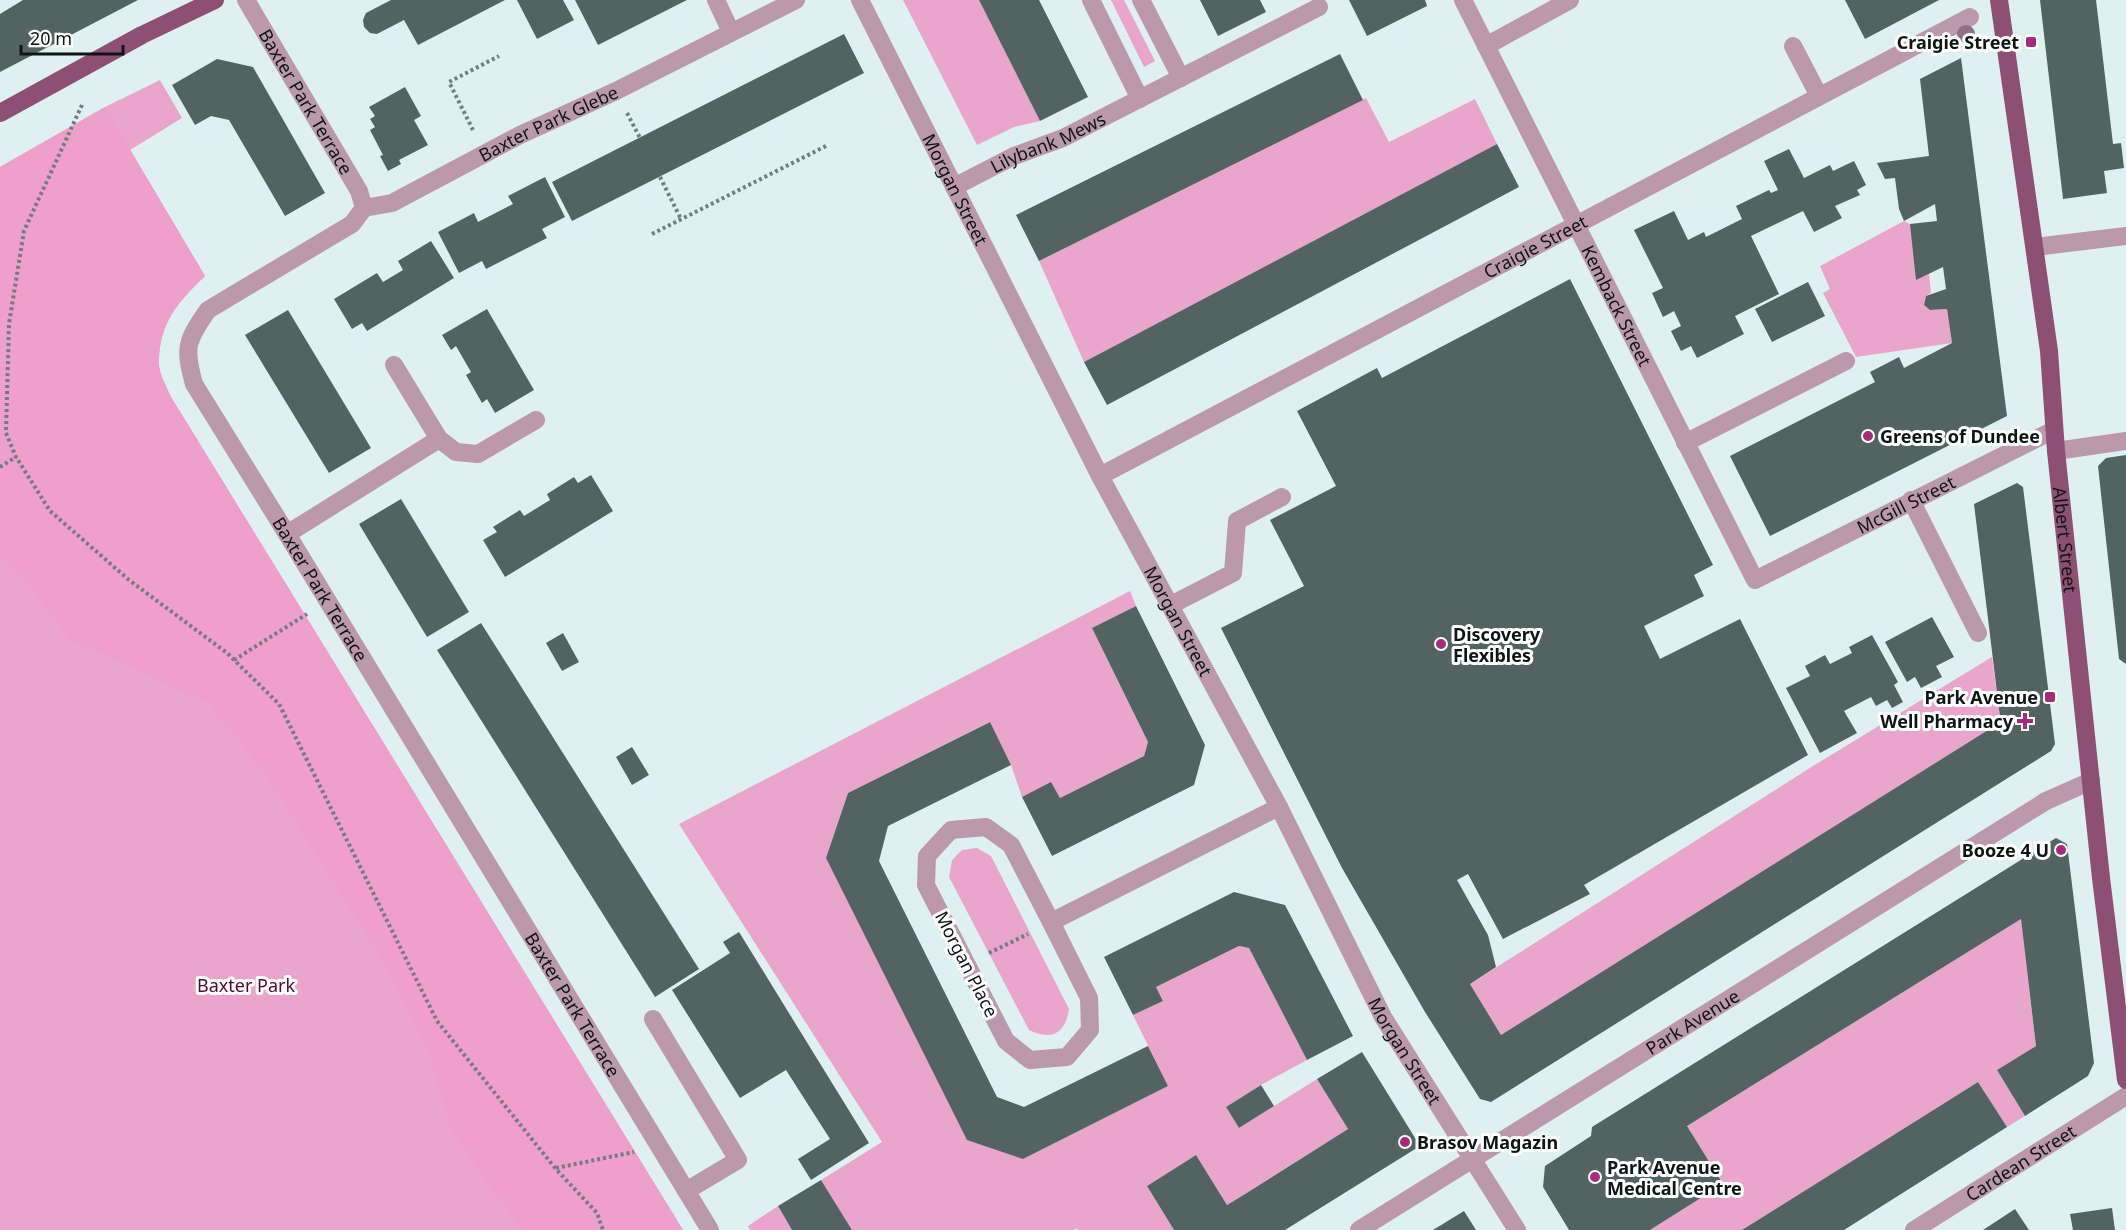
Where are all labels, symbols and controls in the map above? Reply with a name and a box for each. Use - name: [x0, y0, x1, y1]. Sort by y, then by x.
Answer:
- scale bar: [21, 18, 123, 56]
- street label: Baxter Park Terrace: [254, 24, 358, 179]
- text: 20 m: [30, 26, 72, 50]
- place label: Craigie Street: [1897, 30, 2019, 54]
- marker: Craigie Street: [2024, 35, 2038, 49]
- street label: Baxter Park Glebe: [474, 80, 622, 167]
- street label: Lilybank Mews: [986, 106, 1109, 178]
- street label: Morgan Street: [917, 130, 994, 250]
- street label: Craigie Street: [1479, 209, 1592, 284]
- street label: Kemback Street: [1576, 241, 1658, 371]
- place label: Greens of Dundee: [1880, 424, 2040, 448]
- marker: Greens of Dundee: [1861, 429, 1875, 443]
- street label: McGill Street: [1853, 469, 1959, 539]
- street label: Albert Street: [2048, 486, 2083, 594]
- street label: Baxter Park Terrace: [267, 512, 374, 666]
- street label: Morgan Street: [1139, 562, 1218, 681]
- place label: Discovery Flexibles: [1453, 622, 1541, 667]
- marker: Discovery Flexibles: [1434, 637, 1448, 651]
- place label: Park Avenue: [1925, 685, 2038, 709]
- marker: Park Avenue: [2043, 690, 2057, 704]
- place label: Well Pharmacy: [1880, 709, 2014, 733]
- marker: Well Pharmacy: [2018, 714, 2032, 728]
- place label: Booze 4 U: [1962, 838, 2049, 862]
- marker: Booze 4 U: [2054, 843, 2068, 857]
- street label: Morgan Place: [930, 907, 1004, 1021]
- street label: Baxter Park Terrace: [520, 928, 626, 1081]
- park label: Baxter Park: [197, 973, 295, 997]
- street label: Park Avenue: [1641, 984, 1744, 1060]
- street label: Morgan Street: [1363, 993, 1447, 1109]
- street label: Cardean Street: [1961, 1119, 2081, 1206]
- place label: Brasov Magazin: [1417, 1130, 1558, 1154]
- marker: Brasov Magazin: [1398, 1135, 1412, 1149]
- place label: Park Avenue Medical Centre: [1607, 1155, 1742, 1200]
- marker: Park Avenue Medical Centre: [1588, 1170, 1602, 1184]

